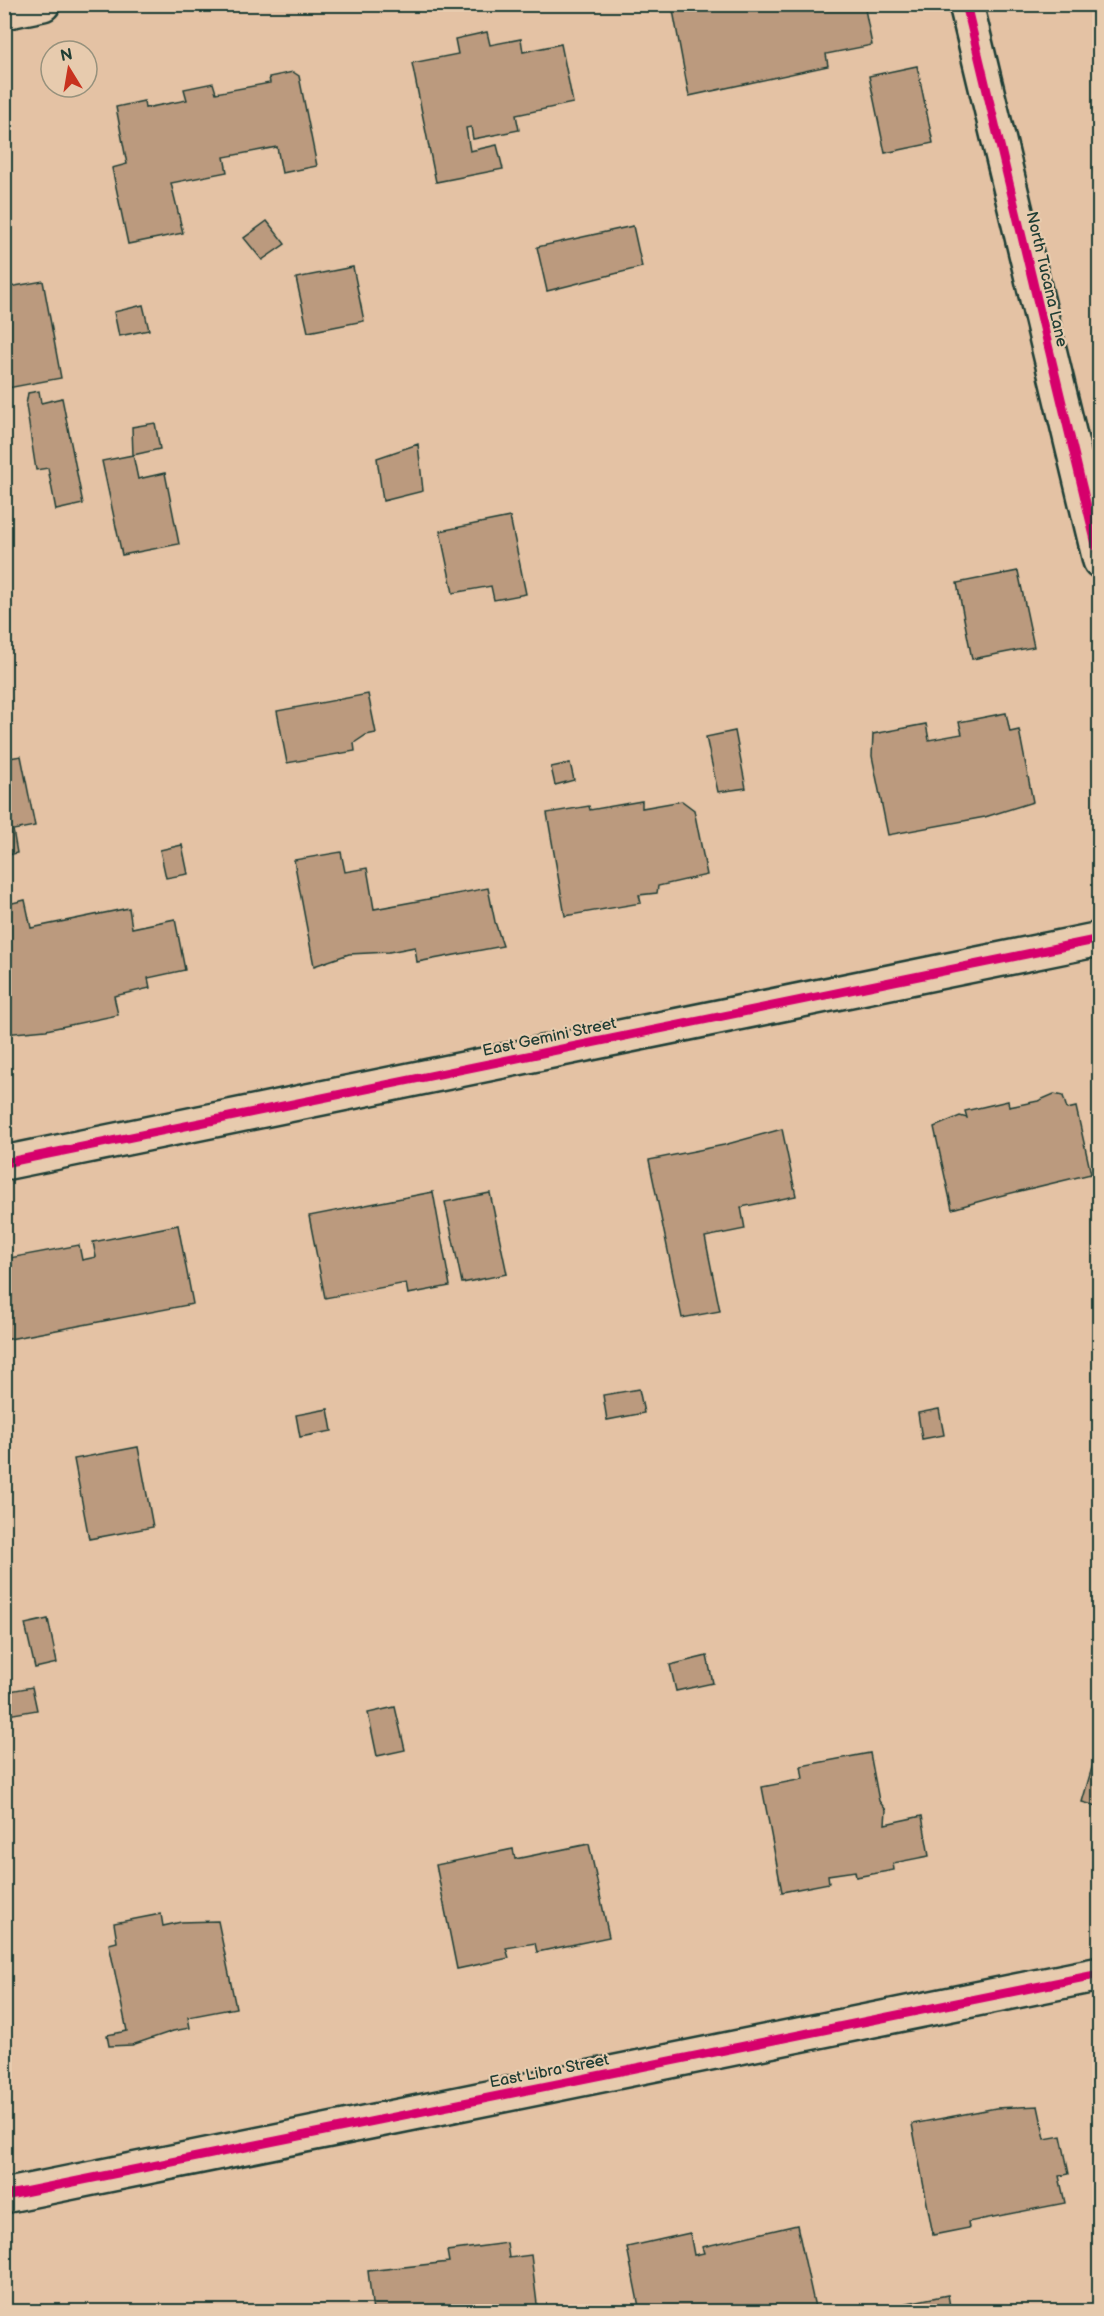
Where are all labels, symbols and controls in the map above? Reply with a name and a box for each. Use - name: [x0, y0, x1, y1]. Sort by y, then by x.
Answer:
- north arrow: [39, 39, 99, 99]
- text: N: [59, 45, 74, 66]
- street label: North Tucana Lane: [1022, 210, 1071, 349]
- street label: East Gemini Street: [481, 1014, 618, 1061]
- street label: East Libra Street: [488, 2051, 611, 2092]

